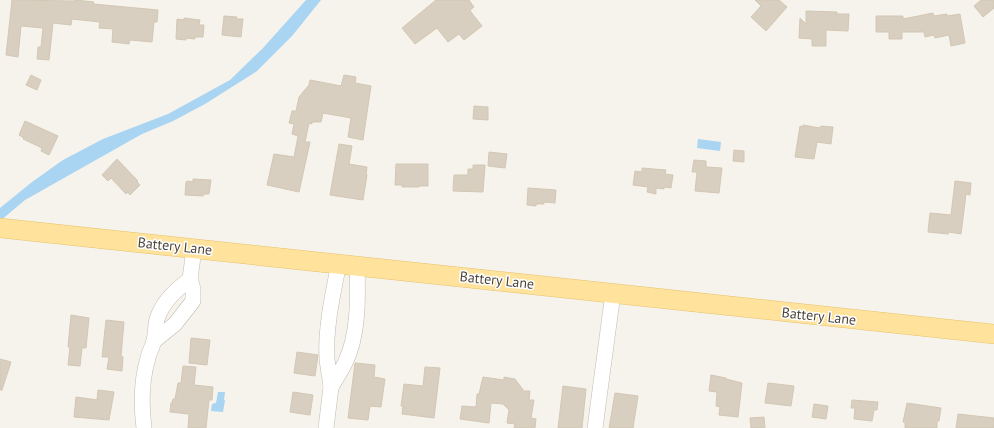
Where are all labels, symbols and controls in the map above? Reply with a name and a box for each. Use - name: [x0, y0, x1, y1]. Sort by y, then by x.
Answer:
- street label: Battery Lane: [137, 233, 213, 259]
- street label: Battery Lane: [459, 267, 535, 293]
- street label: Battery Lane: [781, 303, 857, 329]

